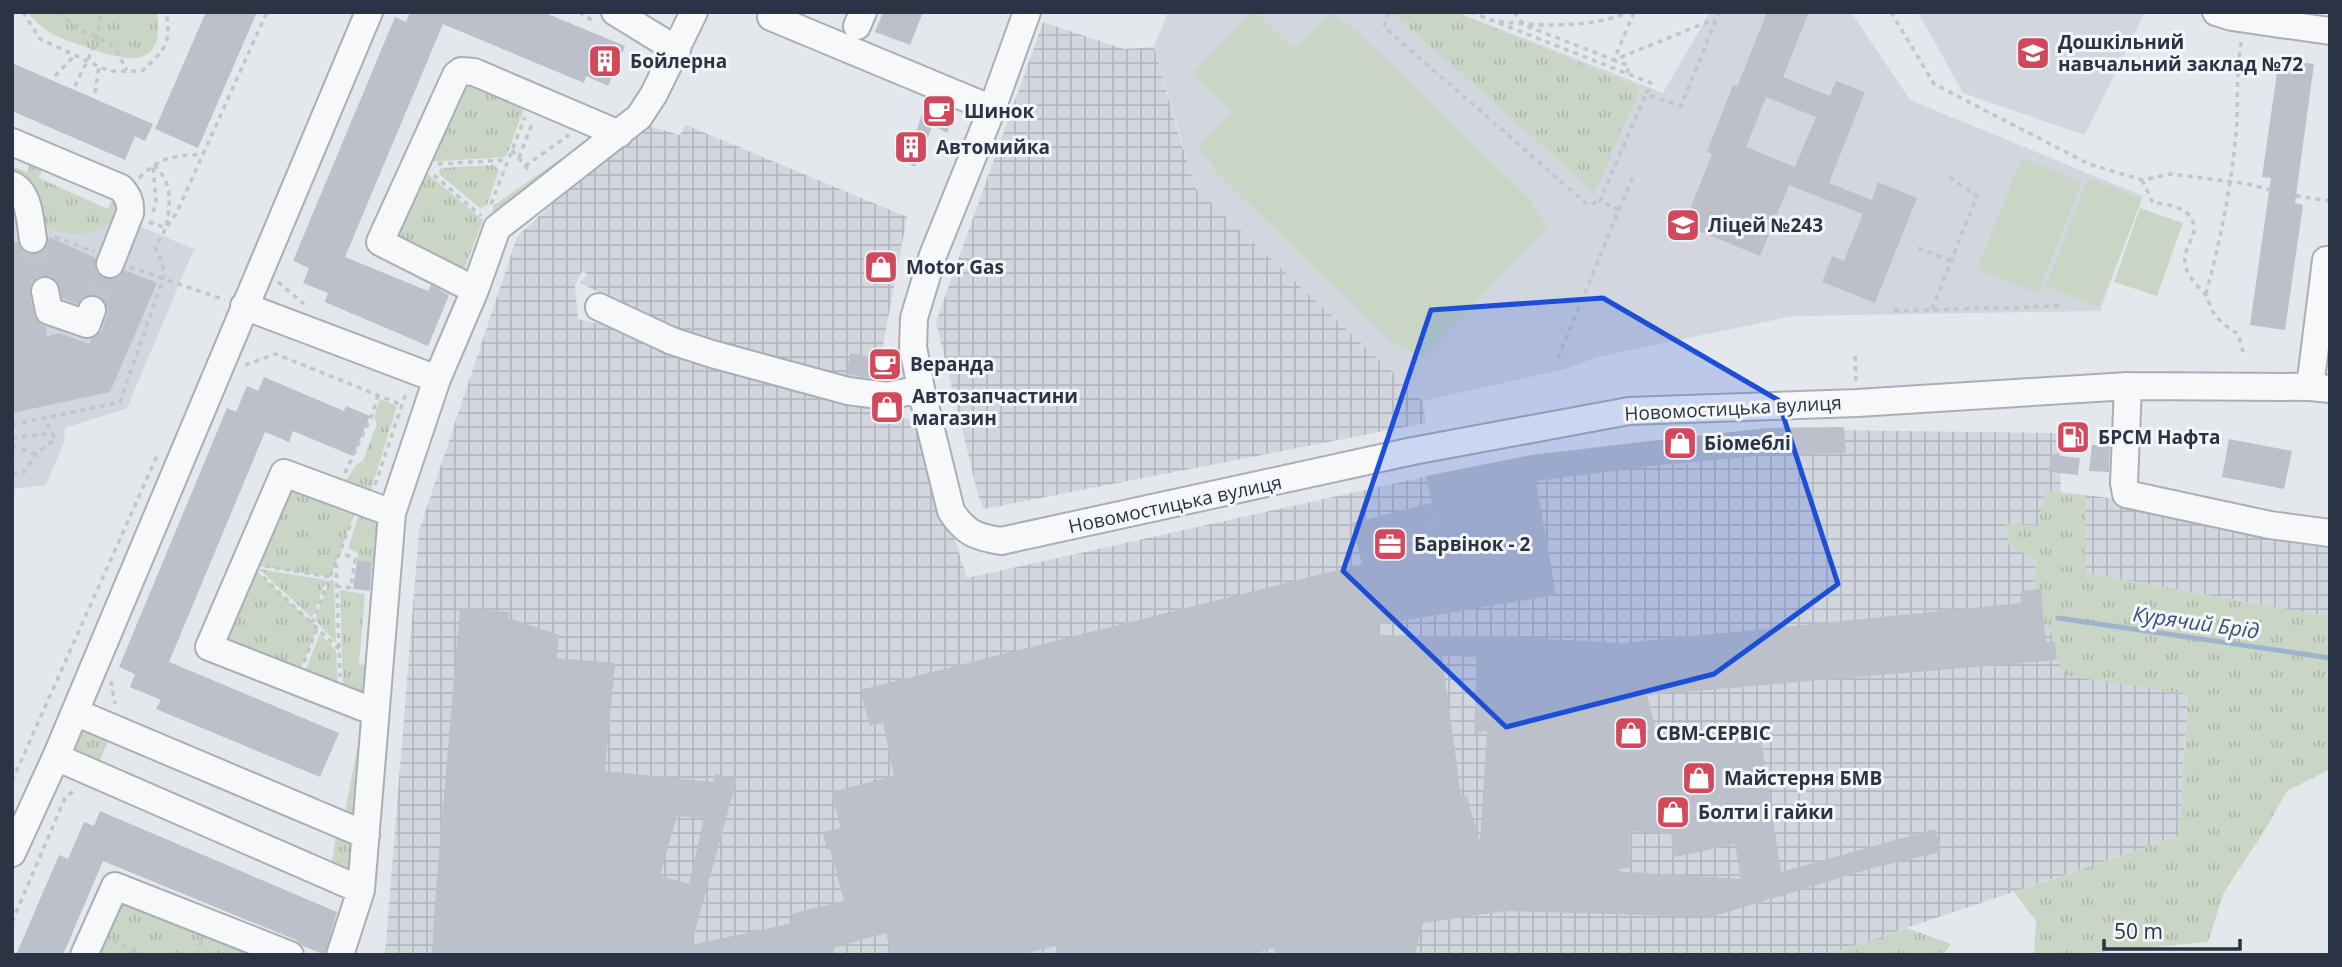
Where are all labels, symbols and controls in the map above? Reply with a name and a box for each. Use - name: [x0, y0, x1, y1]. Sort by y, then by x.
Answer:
- place label: Дошкільний навчальний заклад №72: [2058, 29, 2303, 77]
- school or university icon: Дошкільний навчальний заклад №72: [2014, 34, 2052, 72]
- building icon: Бойлерна: [586, 42, 624, 80]
- place label: Бойлерна: [630, 48, 727, 74]
- cafe icon: Шинок: [920, 92, 958, 130]
- place label: Шинок: [964, 98, 1035, 124]
- building icon: Автомийка: [892, 128, 930, 166]
- place label: Автомийка: [936, 134, 1050, 160]
- school or university icon: Ліцей №243: [1664, 206, 1702, 244]
- place label: Ліцей №243: [1708, 212, 1823, 238]
- shop icon: Motor Gas: [862, 248, 900, 286]
- place label: Motor Gas: [906, 254, 1004, 280]
- cafe icon: Веранда: [866, 345, 904, 383]
- place label: Веранда: [910, 351, 994, 377]
- place label: Автозапчастини магазин: [912, 383, 1078, 431]
- shop icon: Автозапчастини магазин: [868, 388, 906, 426]
- street label: Новомостицька вулиця: [1624, 389, 1842, 427]
- fuel station icon: БРСМ Нафта: [2054, 418, 2092, 456]
- shop icon: Біомеблі: [1661, 424, 1699, 462]
- place label: БРСМ Нафта: [2098, 424, 2220, 450]
- place label: Біомеблі: [1704, 430, 1791, 456]
- street label: Новомостицька вулиця: [1066, 469, 1284, 539]
- office icon: Барвінок - 2: [1371, 525, 1409, 563]
- place label: Барвінок - 2: [1414, 531, 1530, 557]
- water label: Курячий Брід: [2131, 599, 2261, 645]
- shop icon: СВМ-СЕРВІС: [1612, 714, 1650, 752]
- place label: СВМ-СЕРВІС: [1656, 720, 1771, 746]
- shop icon: Майстерня БМВ: [1680, 759, 1718, 797]
- place label: Майстерня БМВ: [1724, 765, 1882, 791]
- shop icon: Болти і гайки: [1654, 793, 1692, 831]
- place label: Болти і гайки: [1698, 799, 1834, 825]
- scale bar: [2104, 908, 2240, 952]
- text: 50 m: [2114, 917, 2163, 945]

